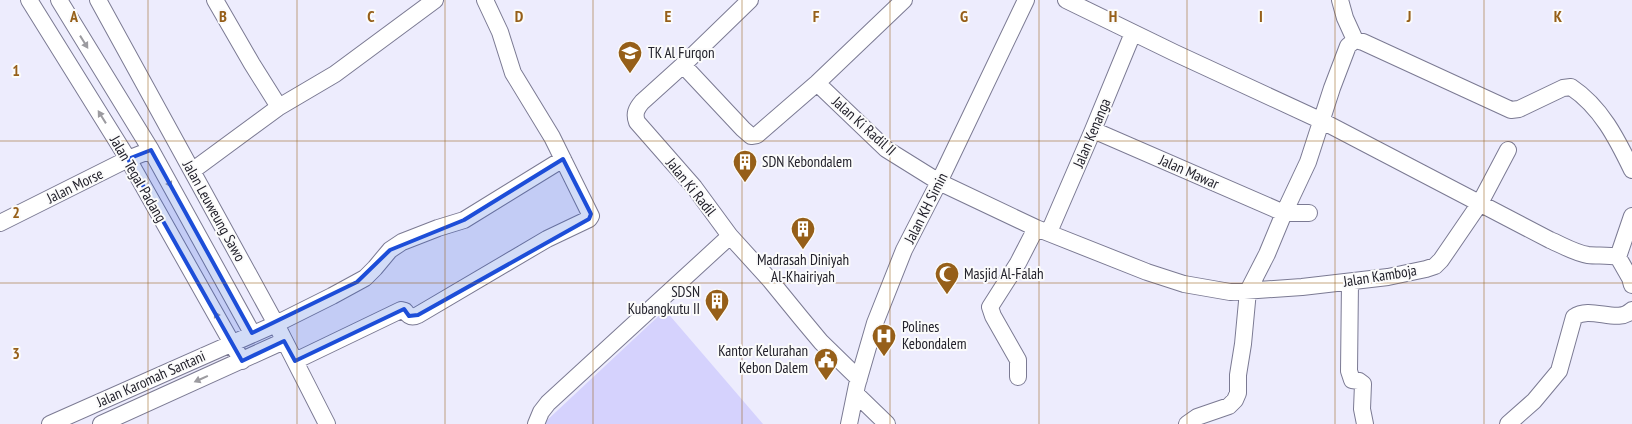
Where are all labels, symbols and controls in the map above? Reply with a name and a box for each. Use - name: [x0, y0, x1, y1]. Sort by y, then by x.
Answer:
- text: A: [69, 6, 79, 26]
- text: B: [219, 6, 227, 26]
- text: C: [367, 6, 375, 26]
- text: D: [515, 6, 524, 26]
- text: E: [665, 6, 672, 26]
- text: F: [813, 6, 820, 26]
- text: G: [960, 6, 968, 26]
- text: H: [1109, 6, 1117, 26]
- text: I: [1259, 6, 1263, 26]
- text: J: [1406, 6, 1411, 26]
- text: K: [1554, 6, 1563, 26]
- one-way arrow: [80, 35, 89, 48]
- school or university icon: TK Al Furqon: [617, 40, 643, 74]
- place label: TK Al Furqon: [648, 43, 715, 62]
- text: 1: [12, 60, 20, 80]
- street label: Jalan Ki Radil II: [828, 91, 900, 159]
- street label: Jalan Kenanga: [1068, 95, 1115, 171]
- one-way arrow: [97, 110, 106, 124]
- street label: Jalan Tegal Padang: [106, 131, 171, 225]
- building icon: SDN Kebondalem: [732, 149, 758, 183]
- street label: Jalan Mawar: [1155, 150, 1223, 193]
- place label: SDN Kebondalem: [762, 152, 852, 171]
- street label: Jalan Ki Radil: [662, 153, 721, 220]
- street label: Jalan Leuweung Sawo: [178, 156, 250, 265]
- street label: Jalan Morse: [43, 164, 106, 208]
- street label: Jalan KH Simin: [899, 169, 951, 247]
- one-way arrow: [164, 173, 172, 188]
- text: 2: [12, 202, 20, 222]
- building icon: Madrasah Diniyah Al-Khairiyah: [790, 216, 816, 250]
- place label: Madrasah Diniyah Al-Khairiyah: [757, 250, 849, 286]
- street label: Jalan Kamboja: [1341, 260, 1418, 291]
- mosque icon: Masjid Al-Falah: [934, 261, 960, 295]
- place label: Masjid Al-Falah: [964, 264, 1044, 283]
- place label: SDSN Kubangkutu II: [628, 282, 700, 318]
- building icon: SDSN Kubangkutu II: [704, 288, 730, 322]
- one-way arrow: [213, 312, 222, 325]
- place label: Polines Kebondalem: [902, 317, 967, 353]
- hospital icon: Polines Kebondalem: [871, 323, 897, 357]
- place label: Kantor Kelurahan Kebon Dalem: [718, 341, 808, 377]
- text: 3: [12, 343, 20, 363]
- street label: Jalan Karomah Santani: [93, 346, 208, 411]
- public building icon: Kantor Kelurahan Kebon Dalem: [813, 347, 839, 381]
- one-way arrow: [194, 376, 208, 384]

